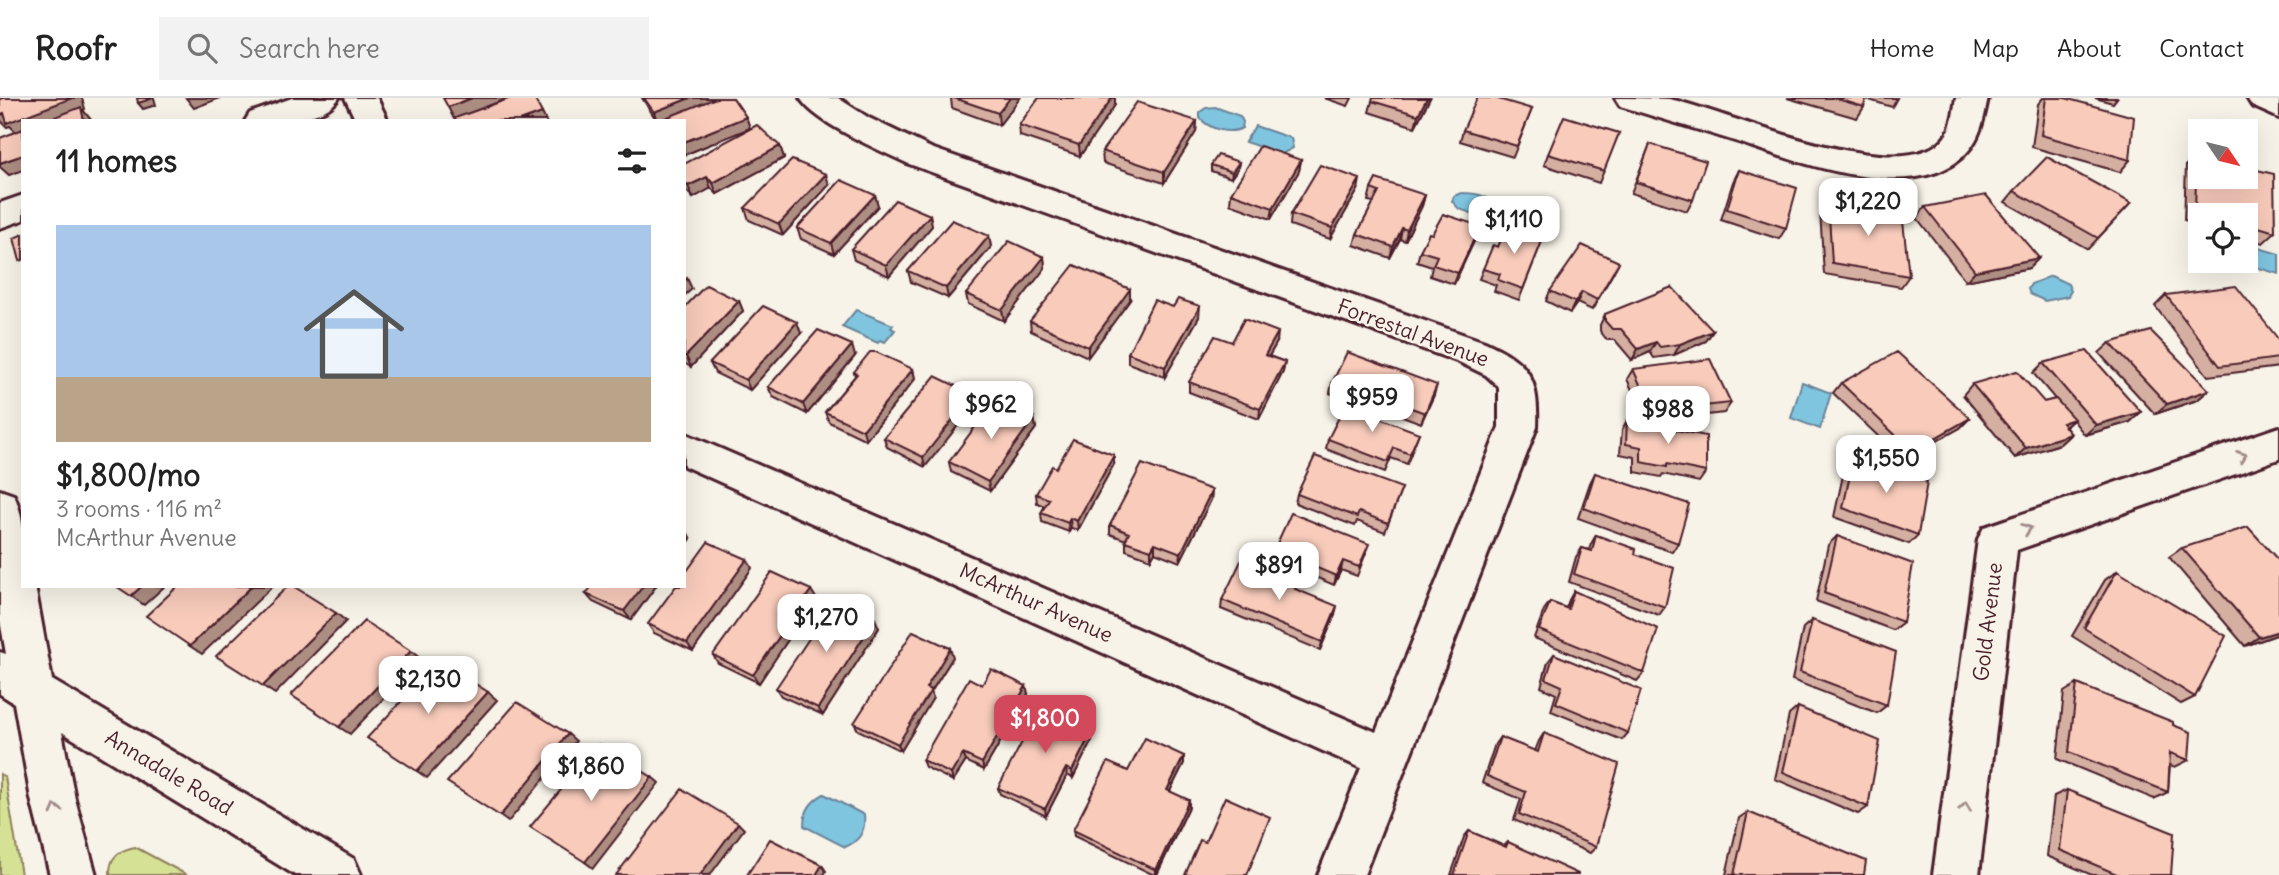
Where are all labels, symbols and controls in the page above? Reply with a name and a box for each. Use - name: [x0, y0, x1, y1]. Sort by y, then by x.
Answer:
- search box: [159, 17, 649, 80]
- text: Roofr: [35, 27, 117, 69]
- icon: search: [183, 29, 221, 67]
- text: Search here: [239, 32, 380, 65]
- text: Home: [1870, 33, 1934, 63]
- text: Map: [1972, 33, 2019, 63]
- text: About: [2057, 33, 2121, 63]
- text: Contact: [2159, 33, 2244, 63]
- north arrow: [2188, 119, 2258, 189]
- map controls: [2188, 119, 2258, 273]
- text: 11 homes: [56, 142, 177, 180]
- icon: filters: [613, 142, 651, 180]
- pin: $1,220: [1811, 178, 1925, 238]
- text: $1,220: [1835, 186, 1901, 215]
- pin: $1,110: [1457, 197, 1571, 256]
- button: locate: [2188, 203, 2258, 273]
- text: $1,110: [1485, 204, 1543, 233]
- icon: home: [291, 271, 417, 397]
- street label: Forrestal Avenue: [1334, 293, 1493, 372]
- pin: $959: [1331, 374, 1413, 434]
- pin: $962: [950, 382, 1032, 441]
- text: $959: [1346, 382, 1398, 411]
- pin: $988: [1627, 386, 1709, 446]
- text: $962: [965, 389, 1017, 418]
- text: $988: [1642, 394, 1694, 423]
- pin: $1,550: [1829, 436, 1943, 495]
- text: $1,550: [1852, 443, 1920, 472]
- one-way arrow: [2236, 450, 2248, 464]
- text: $1,800/mo: [56, 456, 200, 494]
- text: 3 rooms · 116 m²: [56, 494, 222, 523]
- text: McArthur Avenue: [56, 523, 237, 552]
- one-way arrow: [2020, 523, 2033, 537]
- pin: $891: [1238, 542, 1320, 602]
- text: $891: [1255, 550, 1303, 579]
- street label: McArthur Avenue: [955, 557, 1117, 648]
- street label: Gold Avenue: [1967, 561, 2008, 683]
- pin: $1,270: [769, 594, 883, 654]
- text: $1,270: [793, 602, 859, 631]
- pin: $2,130: [371, 656, 485, 716]
- text: $2,130: [395, 664, 461, 693]
- pin: $1,800: [988, 696, 1102, 755]
- text: $1,800: [1010, 703, 1080, 732]
- street label: Annadale Road: [100, 724, 238, 821]
- pin: $1,860: [534, 744, 648, 803]
- text: $1,860: [557, 751, 625, 780]
- one-way arrow: [1957, 801, 1972, 813]
- one-way arrow: [49, 803, 64, 815]

